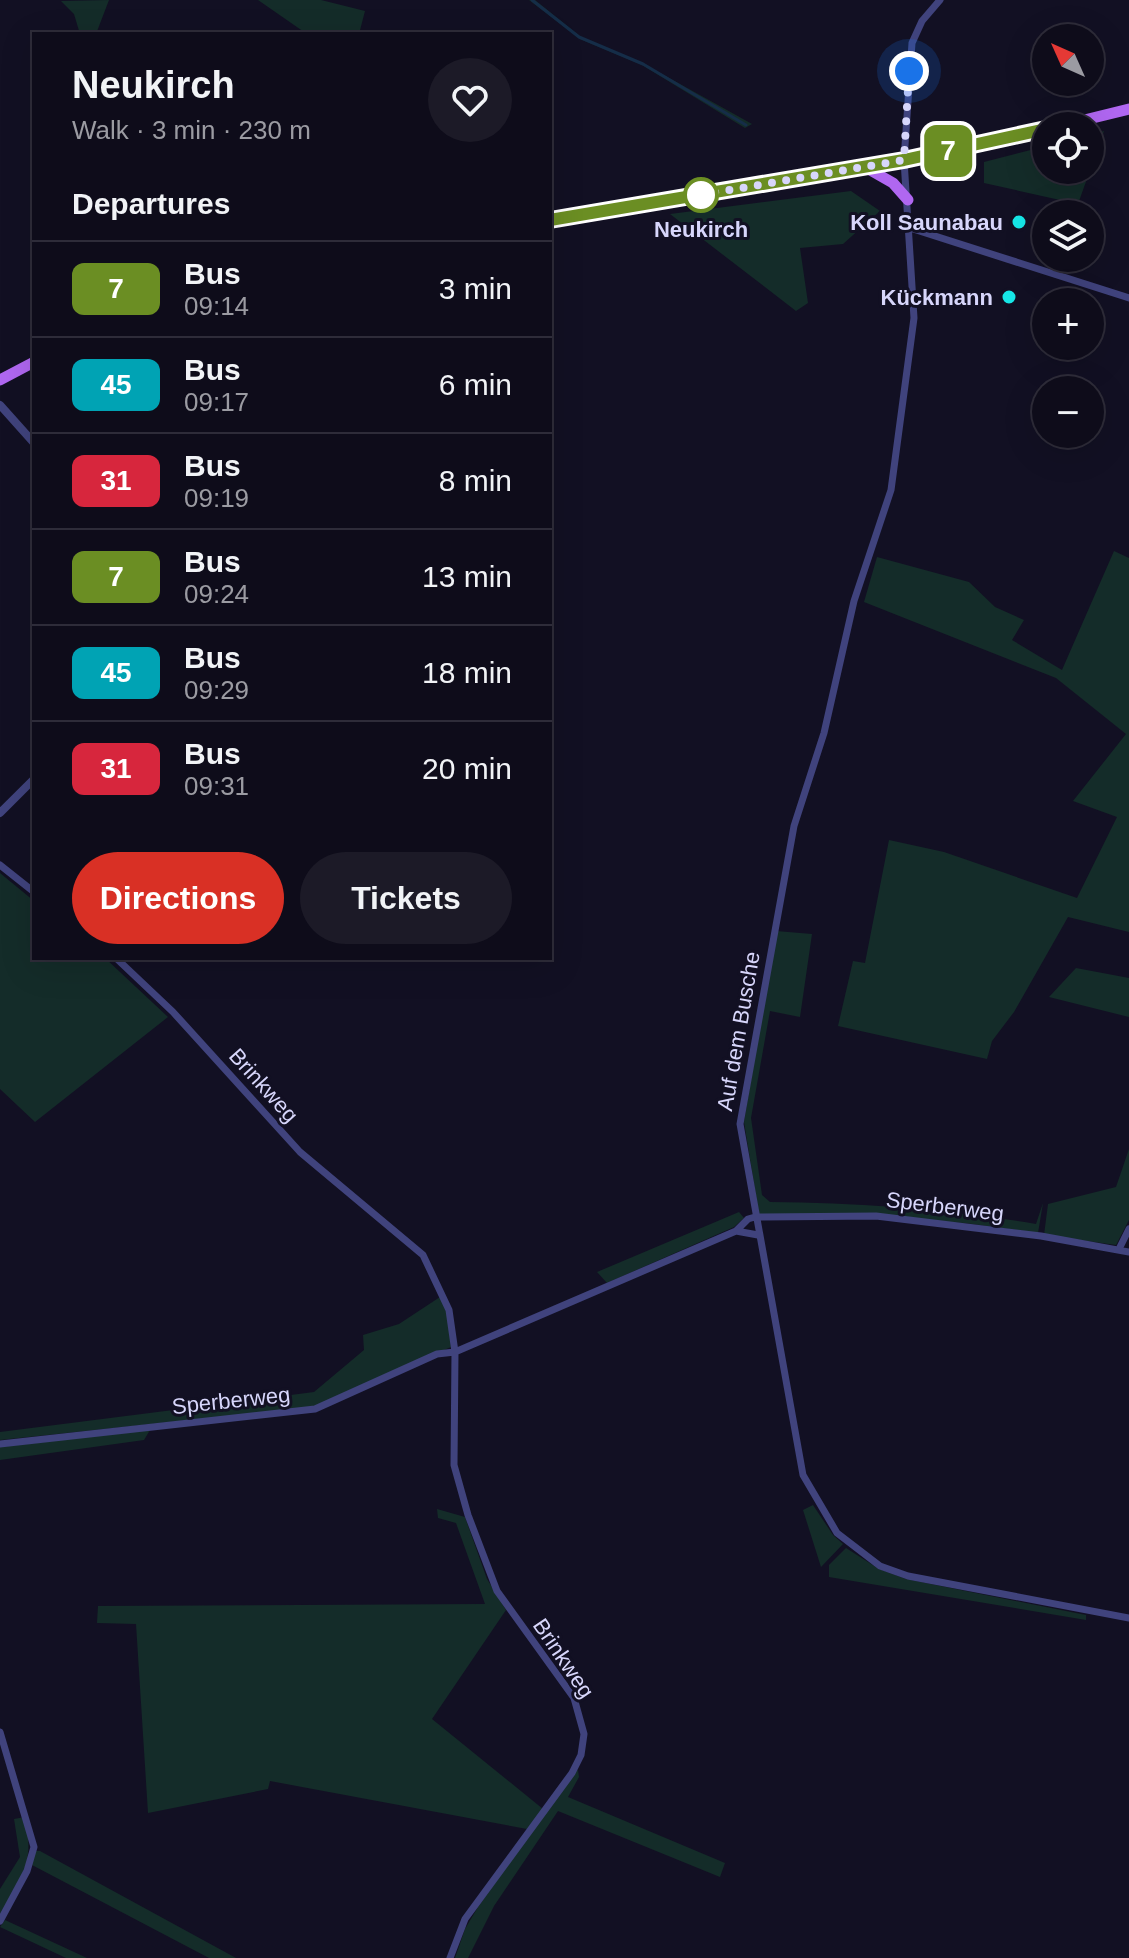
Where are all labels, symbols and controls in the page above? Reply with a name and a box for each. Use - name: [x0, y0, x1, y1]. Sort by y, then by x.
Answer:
- north arrow: [1032, 24, 1104, 96]
- map controls: [1032, 24, 1104, 448]
- your location: [889, 51, 929, 91]
- button: heart: [428, 58, 512, 142]
- text: Neukirch: [72, 64, 235, 106]
- button: locate: [1032, 112, 1104, 184]
- text: Walk · 3 min · 230 m: [72, 115, 311, 145]
- line badge: 7: [922, 125, 974, 177]
- text: 7: [940, 135, 956, 166]
- marker: Neukirch: [684, 178, 718, 212]
- text: Departures: [72, 187, 230, 220]
- button: layers: [1032, 200, 1104, 272]
- place label: Koll Saunabau: [850, 210, 1003, 235]
- marker: Koll Saunabau: [1010, 213, 1028, 231]
- place label: Neukirch: [654, 217, 748, 242]
- text: Bus: [184, 257, 241, 290]
- text: 3 min: [439, 272, 512, 305]
- text: 7: [108, 273, 124, 304]
- place label: Kückmann: [881, 285, 993, 310]
- marker: Kückmann: [1000, 288, 1018, 306]
- button: +: [1032, 288, 1104, 360]
- text: 09:14: [184, 291, 249, 321]
- text: Bus: [184, 353, 241, 386]
- text: 6 min: [439, 368, 512, 401]
- text: 45: [100, 369, 132, 400]
- button: −: [1032, 376, 1104, 448]
- text: 09:17: [184, 387, 249, 417]
- text: Bus: [184, 449, 241, 482]
- text: 8 min: [439, 464, 512, 497]
- text: 31: [100, 465, 132, 496]
- text: 09:19: [184, 483, 249, 513]
- text: Bus: [184, 545, 241, 578]
- text: 13 min: [422, 560, 512, 593]
- text: 7: [108, 561, 124, 592]
- text: 09:24: [184, 579, 249, 609]
- text: Bus: [184, 641, 241, 674]
- text: 18 min: [422, 656, 512, 689]
- text: 45: [100, 657, 132, 688]
- text: 09:29: [184, 675, 249, 705]
- text: Bus: [184, 737, 241, 770]
- text: 20 min: [422, 752, 512, 785]
- text: 31: [100, 753, 132, 784]
- text: 09:31: [184, 771, 249, 801]
- button: Directions: [72, 852, 284, 944]
- button: Tickets: [300, 852, 512, 944]
- street label: Auf dem Busche: [712, 949, 765, 1113]
- street label: Brinkweg: [224, 1043, 303, 1127]
- street label: Sperberweg: [885, 1187, 1005, 1226]
- street label: Sperberweg: [171, 1382, 291, 1419]
- street label: Brinkweg: [528, 1614, 599, 1703]

